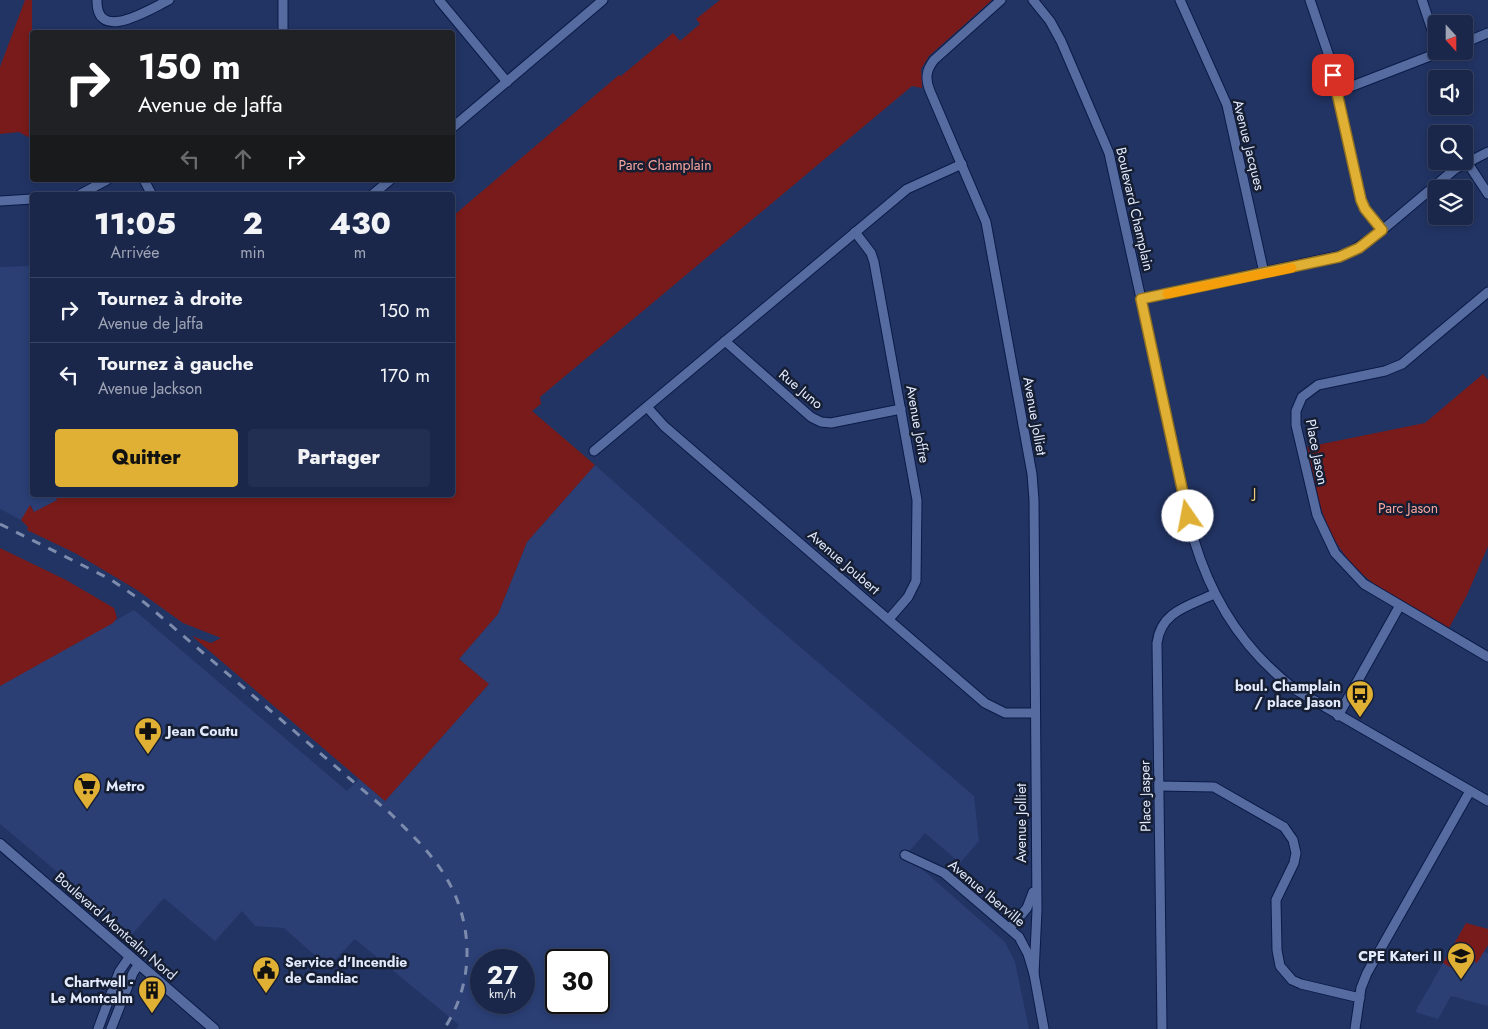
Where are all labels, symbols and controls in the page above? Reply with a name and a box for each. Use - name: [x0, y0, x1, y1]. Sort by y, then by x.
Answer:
- north arrow: [1428, 15, 1472, 60]
- map controls: [1428, 15, 1473, 225]
- text: 150 m: [138, 42, 241, 92]
- icon: right: [55, 50, 120, 115]
- pin: [1312, 54, 1354, 96]
- icon: arrive: [1319, 61, 1347, 89]
- button: sound: [1428, 70, 1473, 115]
- text: Avenue de Jaffa: [138, 88, 283, 120]
- street label: Avenue Jacques: [1228, 98, 1270, 193]
- button: search: [1428, 125, 1473, 170]
- icon: left: [176, 145, 204, 173]
- icon: ahead: [229, 145, 257, 173]
- icon: right: [282, 145, 310, 173]
- street label: Boulevard Champlain: [1111, 145, 1159, 273]
- park label: Parc Champlain: [619, 155, 712, 175]
- button: layers: [1428, 180, 1473, 225]
- text: 11:05: [94, 202, 176, 245]
- text: 2: [242, 202, 263, 245]
- text: 430: [329, 202, 391, 245]
- text: Arrivée: [111, 241, 160, 264]
- text: min: [240, 241, 265, 264]
- text: m: [354, 241, 366, 264]
- text: Tournez à droite: [98, 285, 243, 312]
- icon: right: [55, 296, 83, 324]
- text: 150 m: [379, 297, 430, 324]
- text: Avenue de Jaffa: [98, 312, 203, 335]
- text: Tournez à gauche: [98, 350, 254, 377]
- icon: left: [55, 361, 83, 389]
- text: 170 m: [380, 362, 430, 389]
- street label: Rue Juno: [775, 365, 828, 414]
- street label: Avenue Jolliet: [1018, 375, 1052, 457]
- text: Avenue Jackson: [98, 377, 202, 400]
- street label: Avenue Joffre: [901, 384, 935, 464]
- street label: Place Jason: [1301, 417, 1333, 487]
- button: Quitter: [55, 429, 238, 487]
- button: Partager: [248, 429, 430, 487]
- district label: J: [1251, 482, 1257, 504]
- position arrow: [1161, 489, 1213, 541]
- park label: Parc Jason: [1378, 498, 1438, 518]
- street label: Avenue Joubert: [804, 525, 885, 599]
- place label: boul. Champlain / place Jason: [1235, 676, 1341, 712]
- bus stop icon: boul. Champlain / place Jason: [1345, 679, 1375, 718]
- pharmacy icon: Jean Coutu: [133, 716, 163, 755]
- place label: Jean Coutu: [164, 721, 238, 741]
- street label: Place Jasper: [1134, 760, 1156, 832]
- supermarket icon: Metro: [72, 771, 102, 810]
- place label: Metro: [106, 776, 145, 796]
- street label: Avenue Jolliet: [1011, 783, 1031, 863]
- street label: Avenue Iberville: [944, 855, 1030, 931]
- street label: Boulevard Montcalm Nord: [51, 867, 181, 985]
- school or university icon: CPE Kateri II: [1446, 941, 1476, 980]
- place label: CPE Kateri II: [1358, 946, 1442, 966]
- speed limit sign: 30: [545, 949, 610, 1014]
- place label: Service d'Incendie de Candiac: [285, 952, 407, 988]
- public building icon: Service d'Incendie de Candiac: [251, 955, 281, 994]
- text: 27: [487, 957, 518, 993]
- place label: Chartwell - Le Montcalm: [50, 972, 134, 1008]
- building icon: Chartwell - Le Montcalm: [137, 975, 167, 1014]
- text: km/h: [489, 985, 516, 1003]

